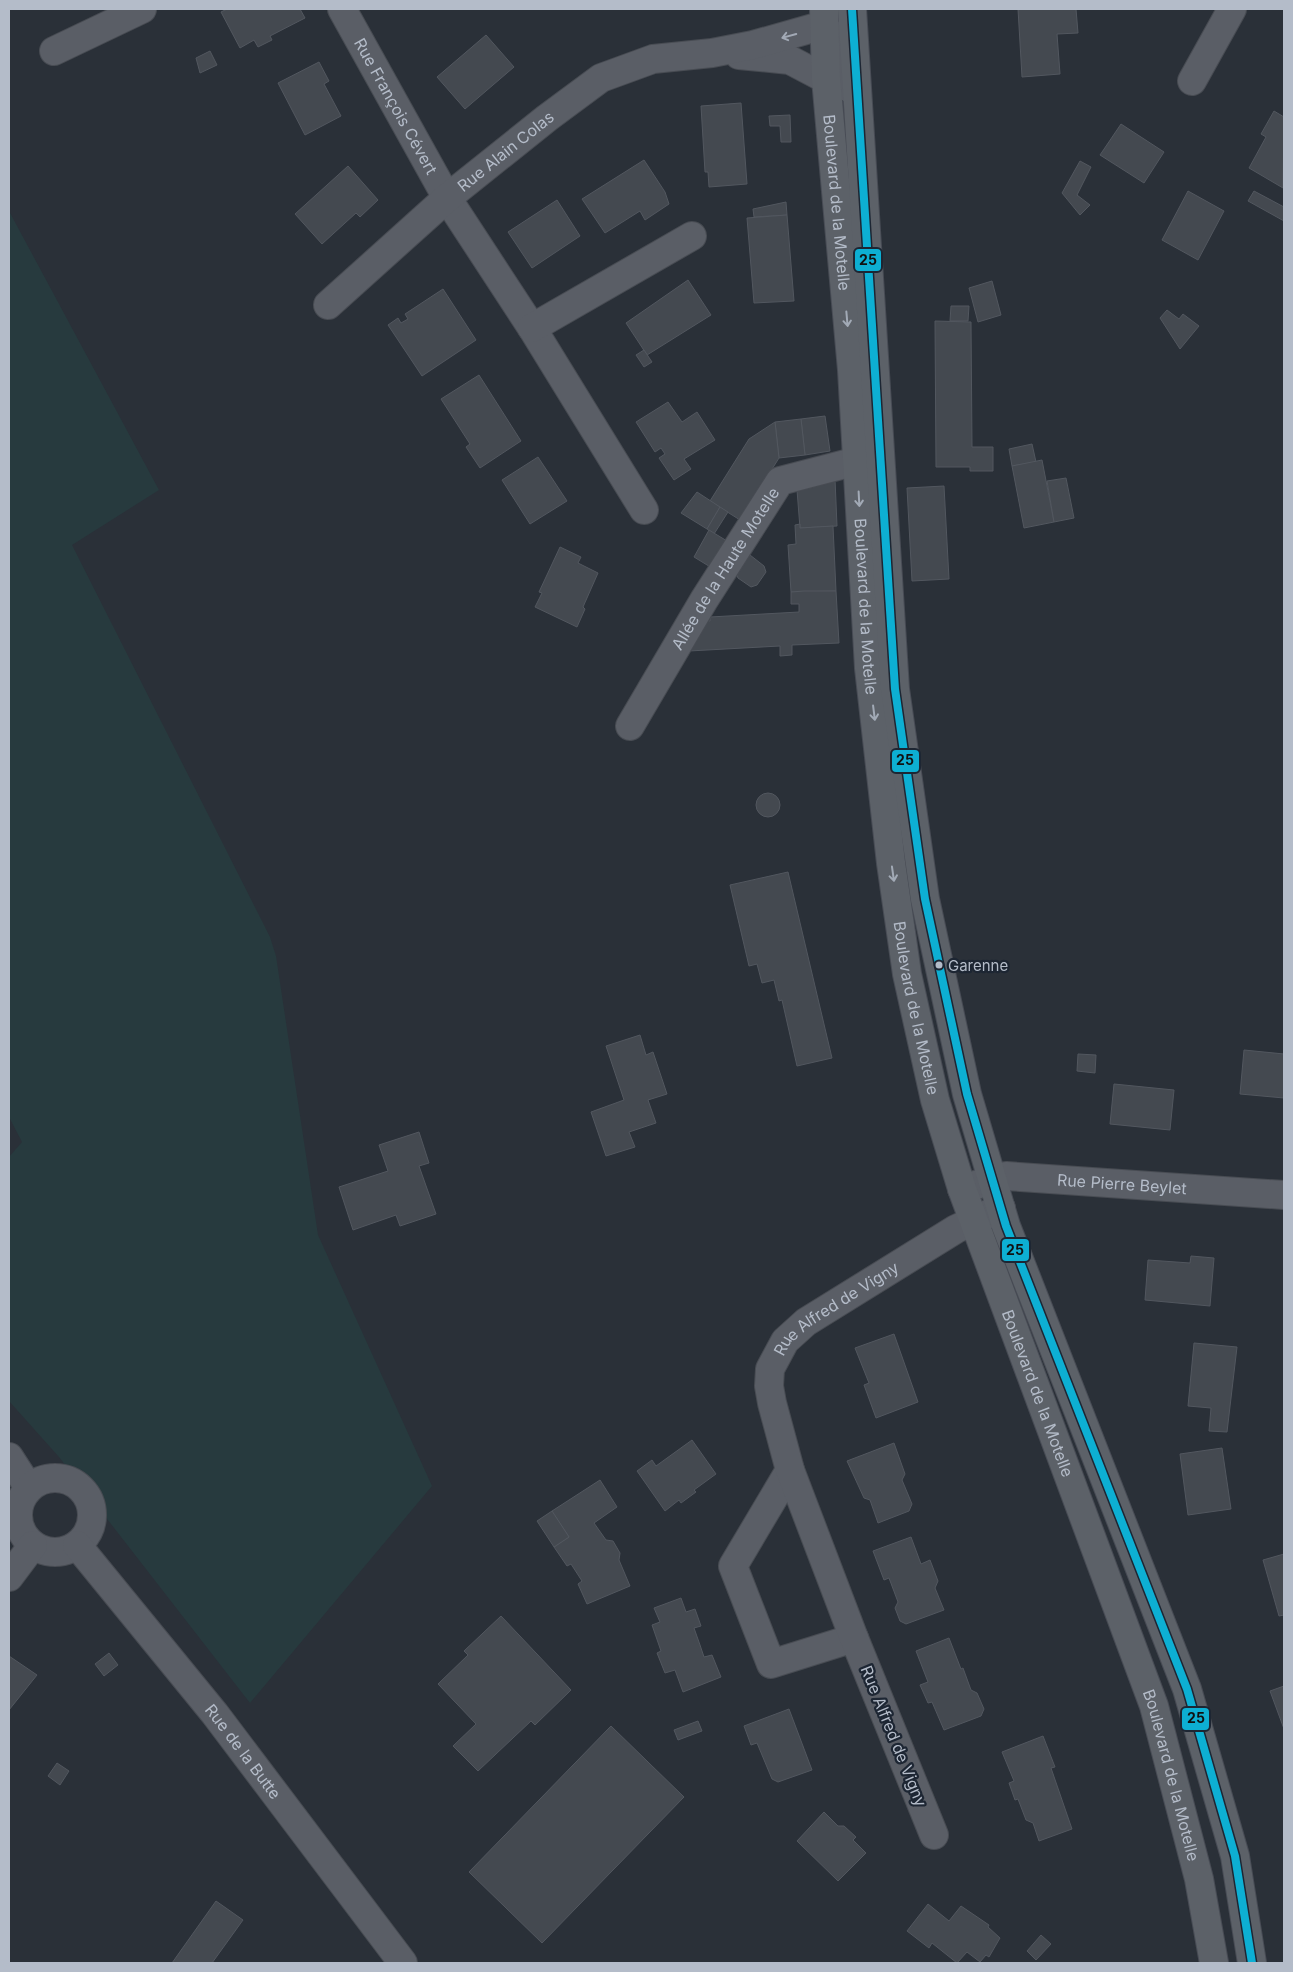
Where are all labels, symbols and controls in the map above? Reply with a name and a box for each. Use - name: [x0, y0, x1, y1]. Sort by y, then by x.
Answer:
- one-way arrow: [781, 31, 797, 41]
- street label: Rue François Cévert: [350, 34, 442, 178]
- street label: Rue Alain Colas: [453, 106, 558, 196]
- street label: Boulevard de la Motelle: [819, 113, 855, 291]
- line badge: 25: [854, 248, 882, 272]
- text: 25: [859, 251, 877, 268]
- one-way arrow: [843, 311, 852, 327]
- street label: Allée de la Haute Motelle: [667, 484, 783, 653]
- one-way arrow: [855, 490, 864, 506]
- street label: Boulevard de la Motelle: [850, 518, 882, 696]
- one-way arrow: [869, 705, 879, 721]
- line badge: 25: [891, 749, 920, 773]
- text: 25: [896, 751, 914, 768]
- one-way arrow: [888, 866, 898, 882]
- street label: Boulevard de la Motelle: [889, 920, 944, 1097]
- place label: Garenne: [948, 956, 1008, 975]
- marker: Garenne: [934, 960, 944, 970]
- street label: Rue Pierre Beylet: [1056, 1170, 1187, 1198]
- line badge: 25: [1001, 1238, 1030, 1262]
- text: 25: [1006, 1241, 1024, 1258]
- street label: Rue Alfred de Vigny: [769, 1257, 902, 1359]
- street label: Boulevard de la Motelle: [998, 1307, 1078, 1480]
- street label: Rue Alfred de Vigny: [857, 1663, 931, 1809]
- street label: Boulevard de la Motelle: [1139, 1686, 1204, 1863]
- street label: Rue de la Butte: [201, 1700, 285, 1803]
- line badge: 25: [1181, 1707, 1210, 1731]
- text: 25: [1187, 1709, 1205, 1726]

